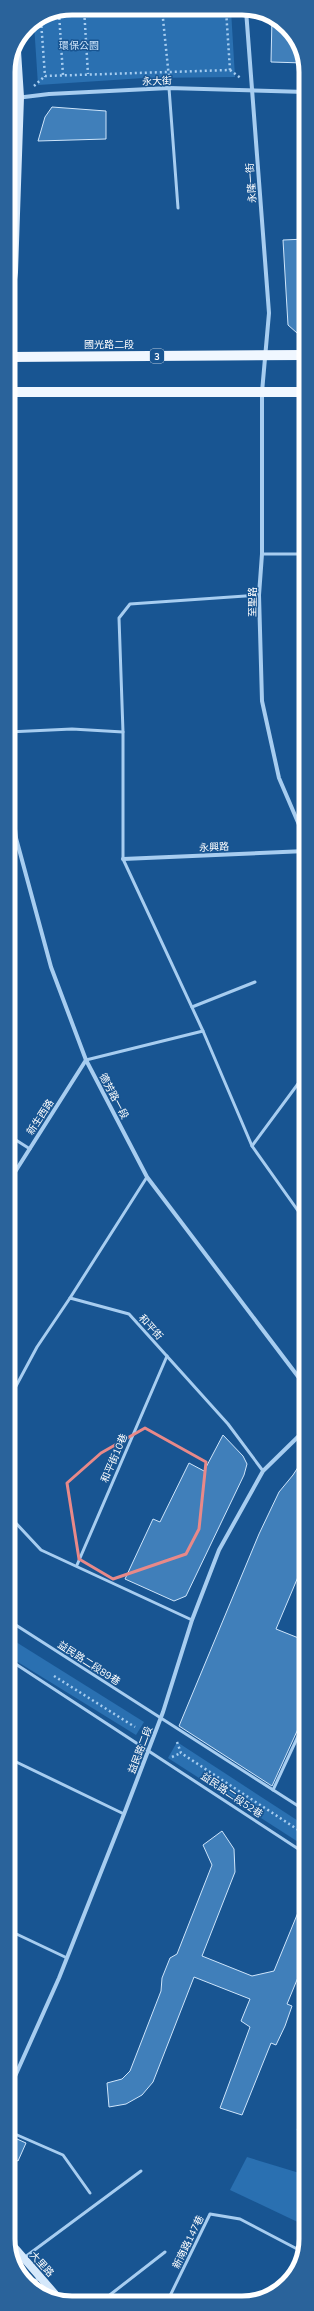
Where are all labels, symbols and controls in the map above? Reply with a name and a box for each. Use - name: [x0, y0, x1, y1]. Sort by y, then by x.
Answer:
- park label: 環保公園: [59, 39, 99, 52]
- street label: 永大街: [142, 74, 172, 88]
- street label: 永隆一街: [243, 163, 259, 203]
- street label: 國光路二段: [84, 338, 134, 351]
- road number: 3: [150, 349, 164, 363]
- street label: 至聖路: [246, 587, 259, 617]
- street label: 永興路: [199, 840, 229, 854]
- street label: 德芳路一段: [97, 1071, 131, 1121]
- street label: 新生西路: [24, 1097, 56, 1137]
- street label: 和平街: [136, 1312, 166, 1342]
- street label: 和平街10巷: [98, 1432, 130, 1484]
- street label: 益民路二段89巷: [55, 1638, 123, 1688]
- street label: 益民路二段: [125, 1724, 155, 1776]
- street label: 益民路二段52巷: [199, 1769, 265, 1821]
- street label: 新南路147巷: [169, 2213, 207, 2271]
- street label: 大里路: [27, 2249, 57, 2279]

